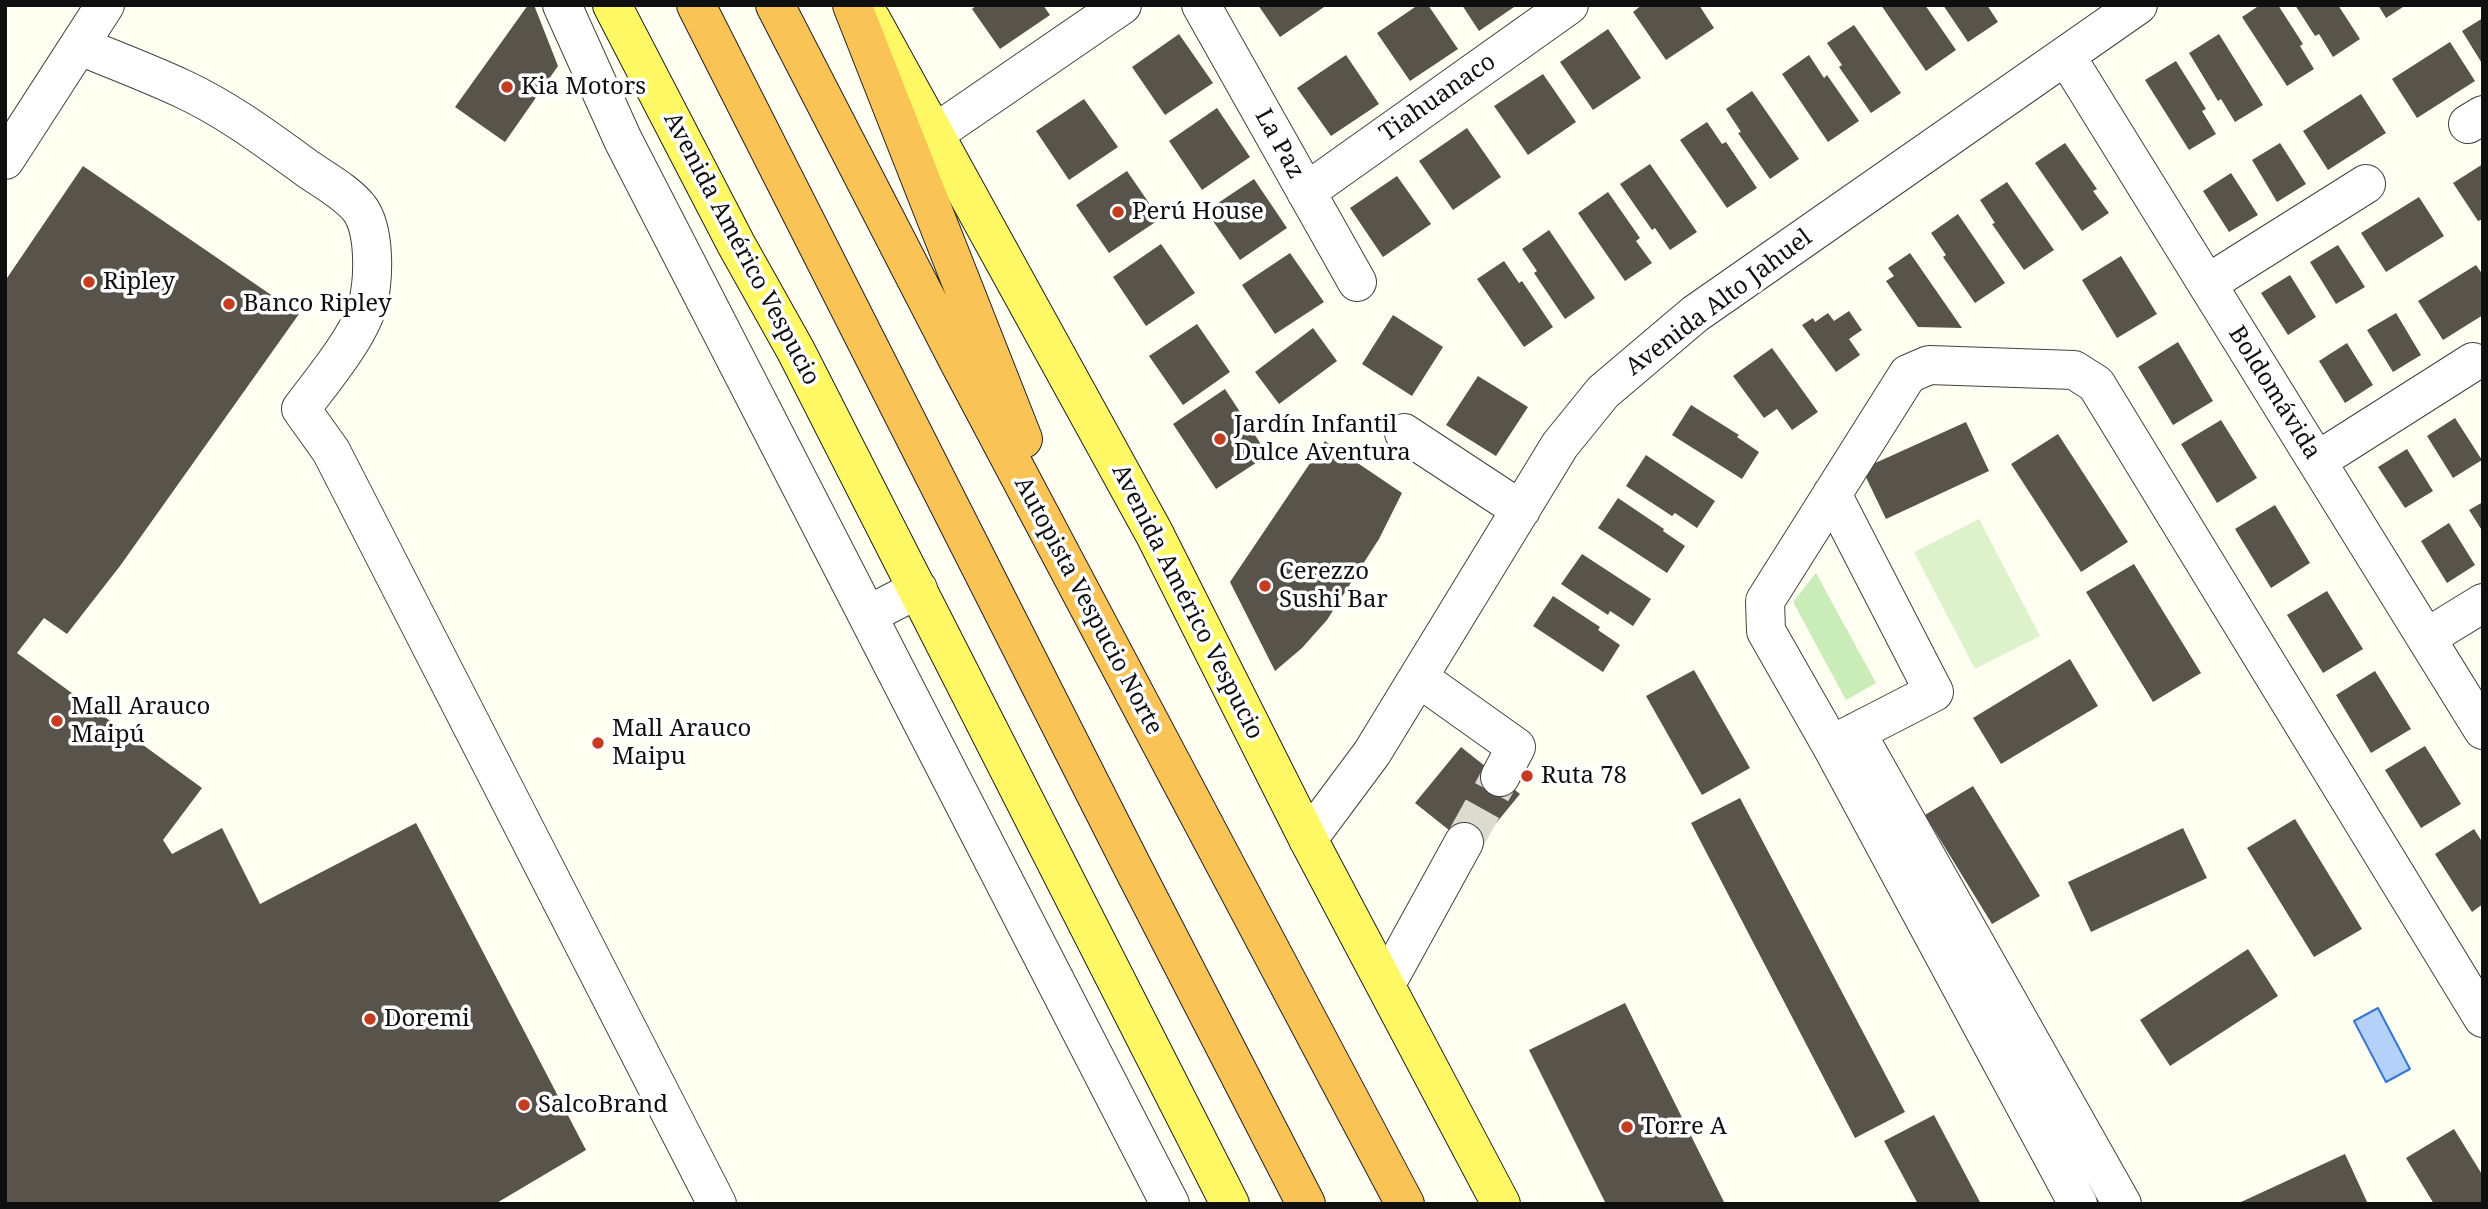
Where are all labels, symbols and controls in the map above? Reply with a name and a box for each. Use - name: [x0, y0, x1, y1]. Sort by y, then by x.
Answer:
- street label: Tiahuanaco: [1375, 48, 1501, 148]
- place label: Kia Motors: [521, 73, 646, 101]
- marker: Kia Motors: [499, 79, 515, 95]
- street label: La Paz: [1248, 104, 1310, 184]
- street label: Avenida Américo Vespucio: [657, 108, 825, 390]
- place label: Perú House: [1132, 198, 1264, 226]
- marker: Perú House: [1110, 204, 1126, 220]
- street label: Avenida Alto Jahuel: [1620, 224, 1818, 382]
- place label: Ripley: [103, 268, 175, 296]
- marker: Ripley: [81, 274, 97, 290]
- place label: Banco Ripley: [243, 290, 392, 318]
- marker: Banco Ripley: [221, 296, 237, 312]
- street label: Boldomávida: [2222, 321, 2326, 465]
- place label: Jardín Infantil Dulce Aventura: [1234, 411, 1411, 467]
- marker: Jardín Infantil Dulce Aventura: [1212, 431, 1228, 447]
- street label: Avenida Américo Vespucio: [1105, 460, 1269, 744]
- street label: Autopista Vespucio Norte: [1008, 472, 1168, 740]
- place label: Cerezzo Sushi Bar: [1279, 558, 1388, 614]
- marker: Cerezzo Sushi Bar: [1257, 578, 1273, 594]
- place label: Mall Arauco Maipú: [71, 693, 210, 749]
- marker: Mall Arauco Maipú: [49, 713, 65, 729]
- place label: Mall Arauco Maipu: [612, 715, 751, 771]
- marker: Mall Arauco Maipu: [590, 735, 606, 751]
- place label: Ruta 78: [1541, 762, 1627, 790]
- marker: Ruta 78: [1519, 768, 1535, 784]
- place label: Doremi: [384, 1005, 470, 1033]
- marker: Doremi: [362, 1011, 378, 1027]
- place label: SalcoBrand: [538, 1091, 668, 1119]
- marker: SalcoBrand: [516, 1097, 532, 1113]
- place label: Torre A: [1641, 1113, 1727, 1141]
- marker: Torre A: [1619, 1119, 1635, 1135]

